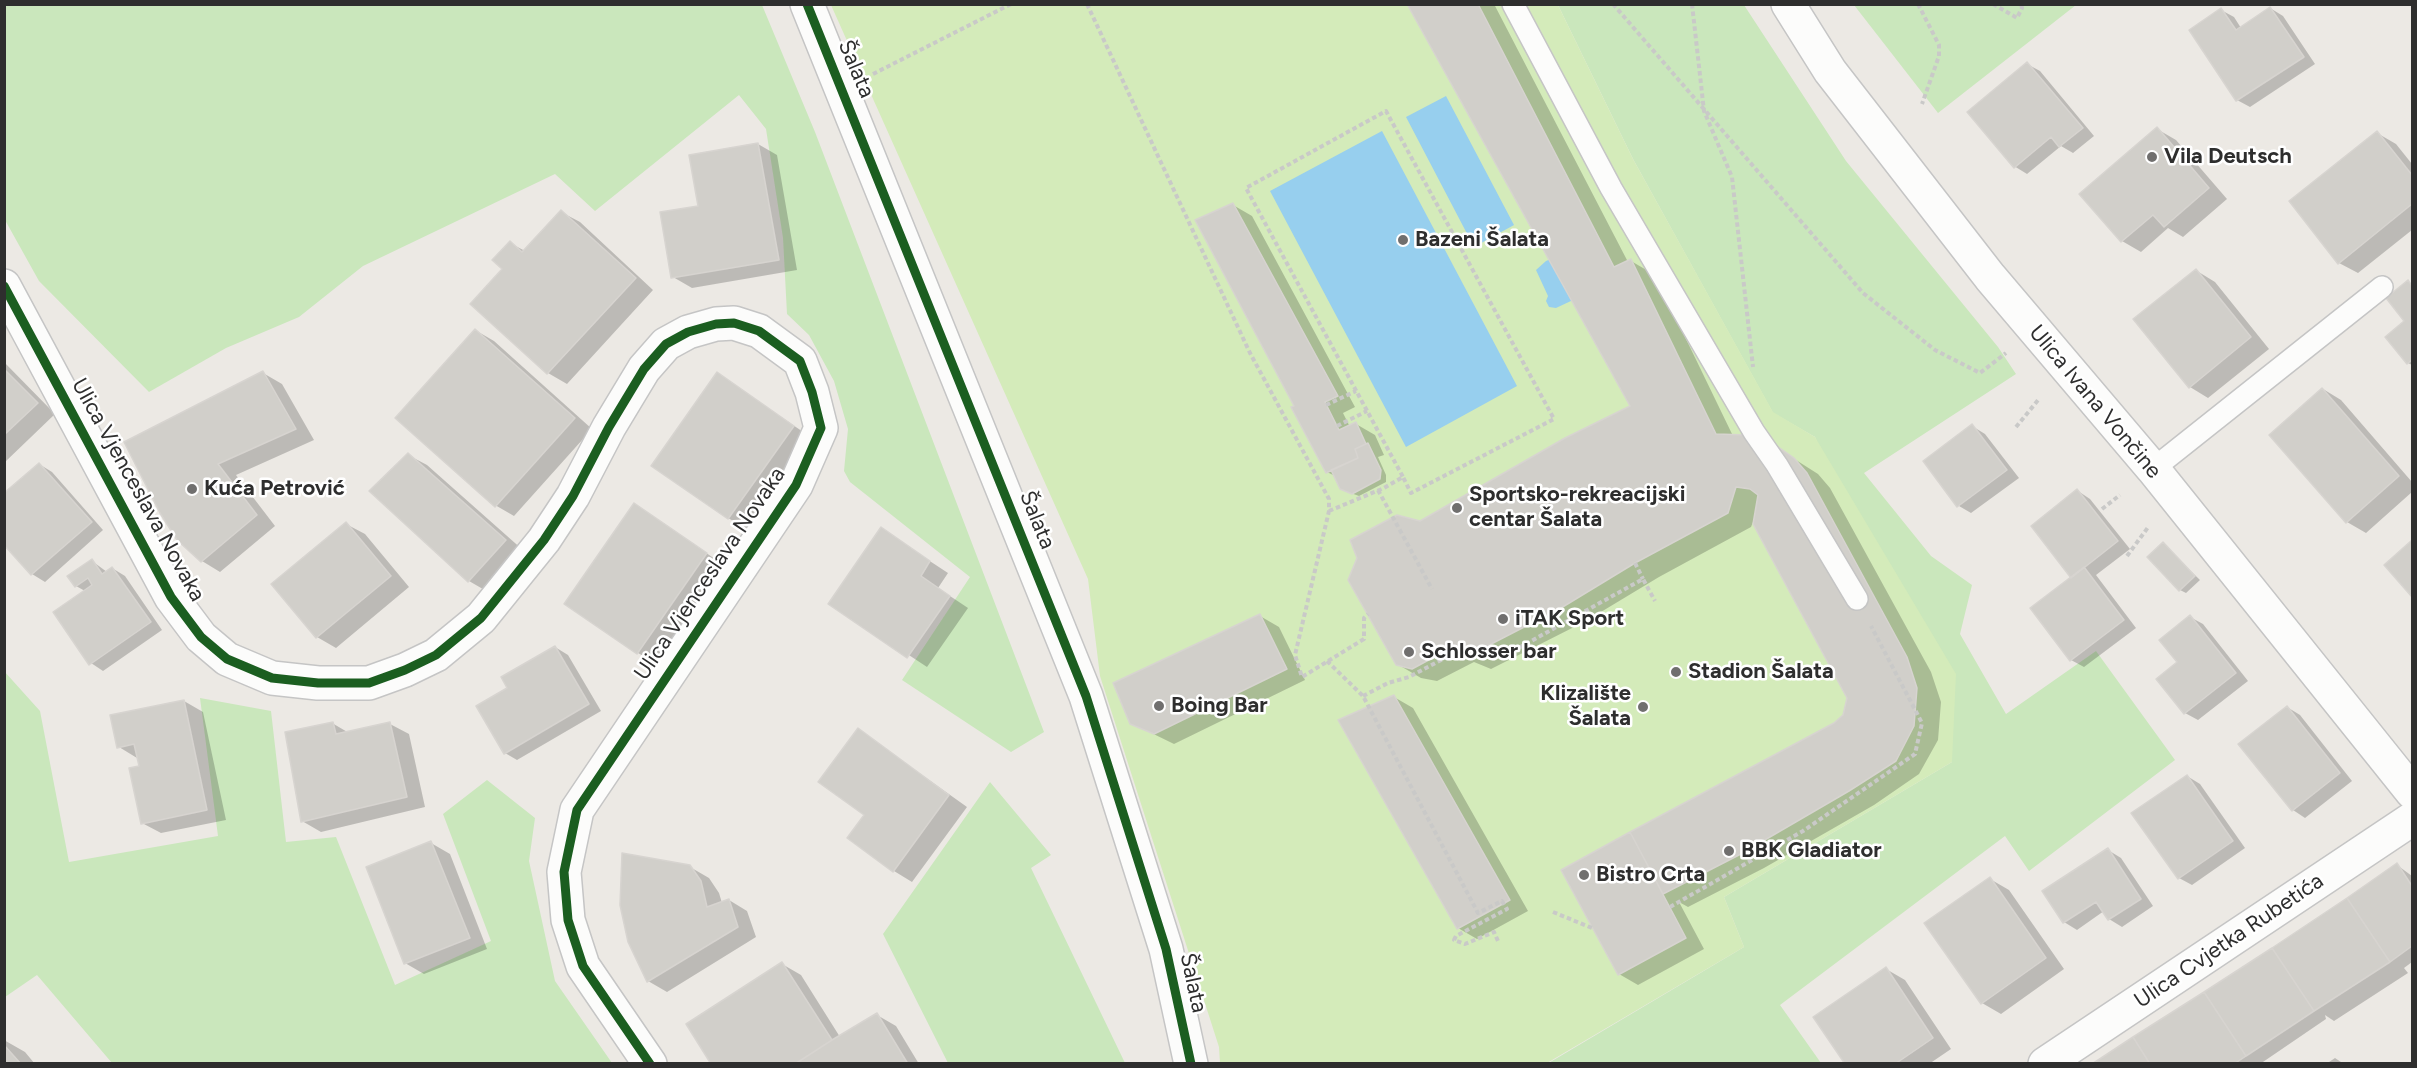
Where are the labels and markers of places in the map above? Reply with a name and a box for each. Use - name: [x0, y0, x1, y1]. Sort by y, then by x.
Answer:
- place label: Vila Deutsch: [2164, 144, 2292, 170]
- marker: Vila Deutsch: [2145, 150, 2159, 164]
- place label: Bazeni Šalata: [1415, 227, 1549, 253]
- marker: Bazeni Šalata: [1396, 233, 1410, 247]
- place label: Kuća Petrović: [204, 476, 345, 502]
- marker: Kuća Petrović: [185, 482, 199, 496]
- place label: Sportsko-rekreacijski centar Šalata: [1469, 482, 1685, 534]
- marker: Sportsko-rekreacijski centar Šalata: [1450, 501, 1464, 515]
- place label: iTAK Sport: [1515, 606, 1624, 632]
- marker: iTAK Sport: [1496, 612, 1510, 626]
- place label: Schlosser bar: [1421, 639, 1557, 665]
- marker: Schlosser bar: [1402, 645, 1416, 659]
- place label: Stadion Šalata: [1688, 659, 1834, 685]
- marker: Stadion Šalata: [1669, 665, 1683, 679]
- place label: Klizalište Šalata: [1540, 681, 1631, 732]
- place label: Boing Bar: [1171, 693, 1267, 719]
- marker: Boing Bar: [1152, 699, 1166, 713]
- marker: Klizalište Šalata: [1636, 700, 1650, 714]
- place label: BBK Gladiator: [1741, 838, 1882, 864]
- marker: BBK Gladiator: [1722, 844, 1736, 858]
- place label: Bistro Crta: [1596, 862, 1705, 888]
- marker: Bistro Crta: [1577, 868, 1591, 882]

